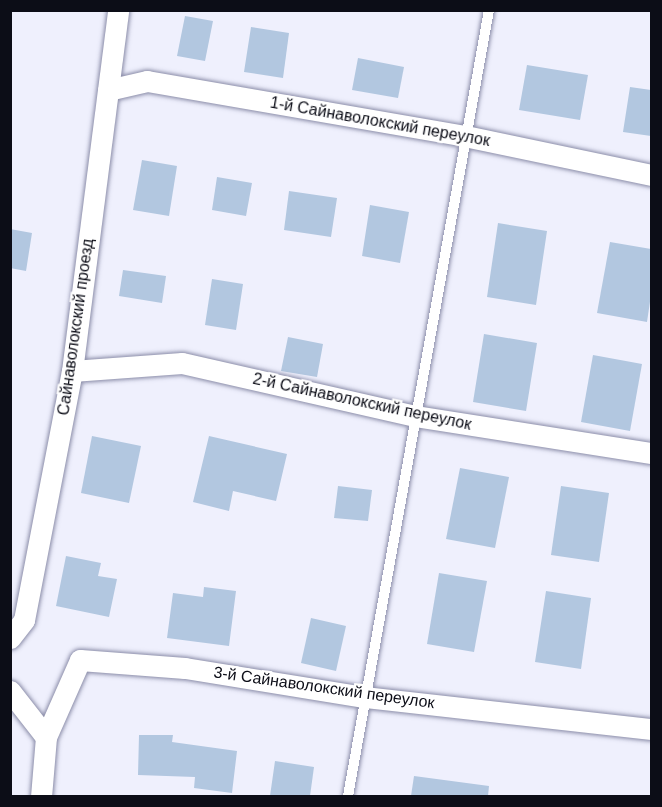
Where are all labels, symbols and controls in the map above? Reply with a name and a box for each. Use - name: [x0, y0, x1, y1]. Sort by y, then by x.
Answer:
- street label: 1-й Сайнаволокский переулок: [269, 93, 491, 151]
- street label: Сайнаволокский проезд: [54, 237, 98, 417]
- street label: 2-й Сайнаволокский переулок: [251, 369, 473, 435]
- street label: 3-й Сайнаволокский переулок: [212, 663, 436, 713]

